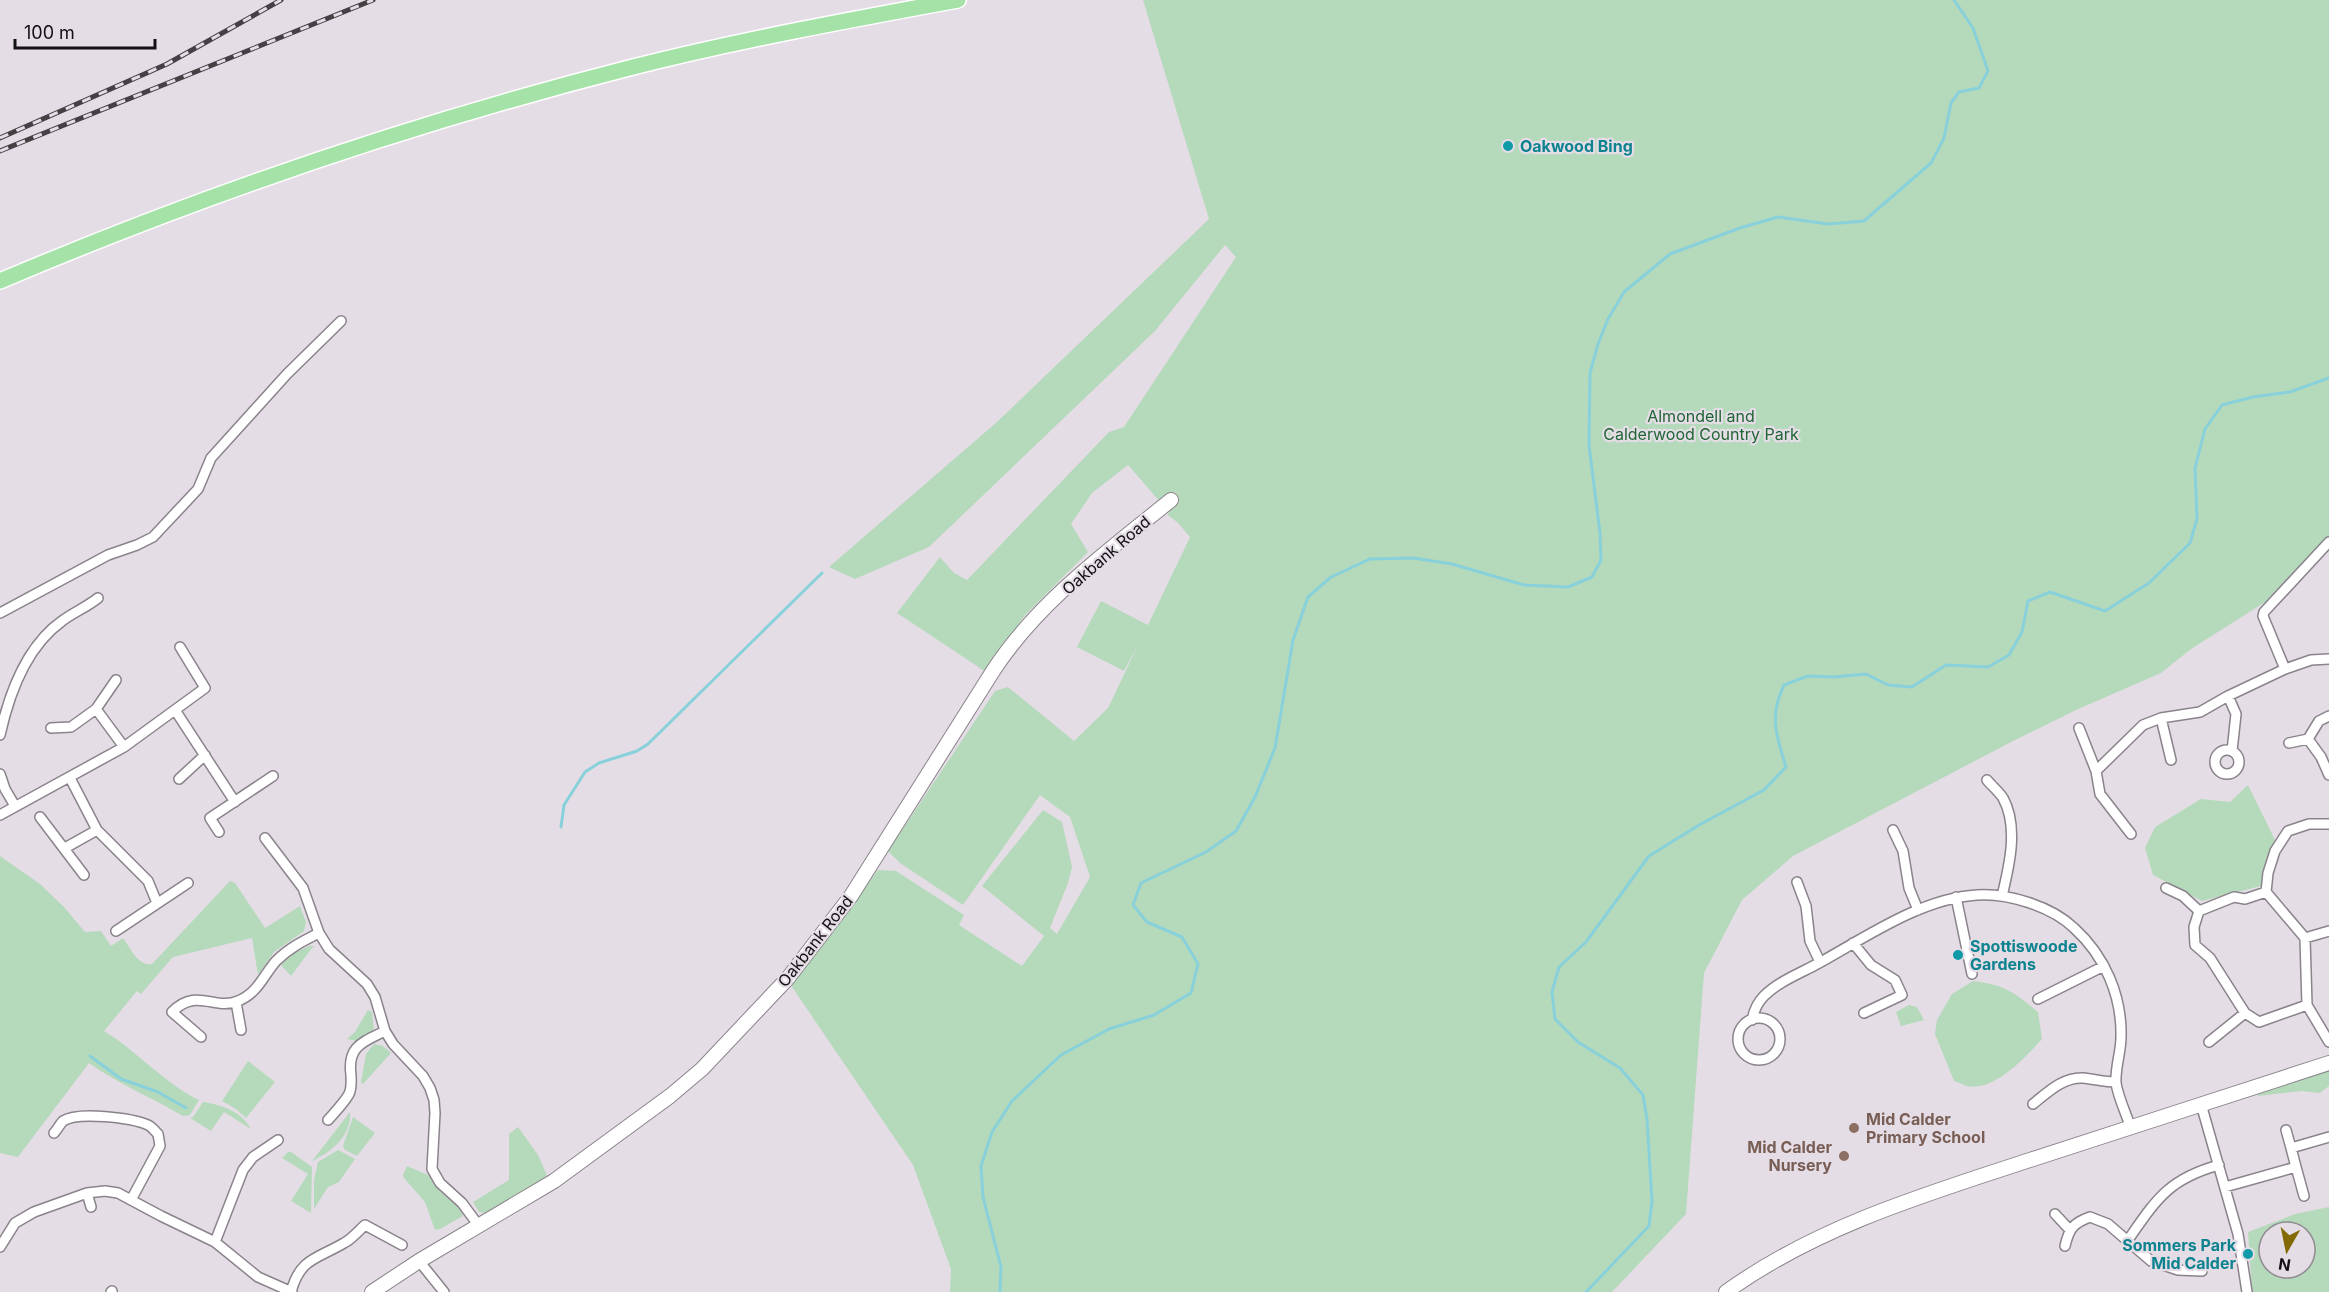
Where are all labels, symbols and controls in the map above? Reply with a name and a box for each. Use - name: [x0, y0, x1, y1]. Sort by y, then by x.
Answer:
- scale bar: [15, 12, 154, 50]
- text: 100 m: [24, 22, 75, 43]
- place label: Oakwood Bing: [1520, 136, 1633, 156]
- marker: Oakwood Bing: [1501, 139, 1515, 153]
- park label: Almondell and Calderwood Country Park: [1603, 406, 1799, 444]
- street label: Oakbank Road: [1058, 511, 1154, 599]
- street label: Oakbank Road: [773, 891, 857, 991]
- place label: Spottiswoode Gardens: [1970, 936, 2077, 974]
- marker: Spottiswoode Gardens: [1951, 948, 1965, 962]
- place label: Mid Calder Primary School: [1866, 1109, 1985, 1147]
- marker: Mid Calder Primary School: [1847, 1121, 1861, 1135]
- place label: Mid Calder Nursery: [1747, 1137, 1832, 1175]
- marker: Mid Calder Nursery: [1837, 1149, 1851, 1163]
- north arrow: [2257, 1220, 2317, 1280]
- place label: Sommers Park Mid Calder: [2122, 1235, 2237, 1273]
- marker: Sommers Park Mid Calder: [2241, 1247, 2255, 1261]
- text: N: [2277, 1254, 2292, 1276]

